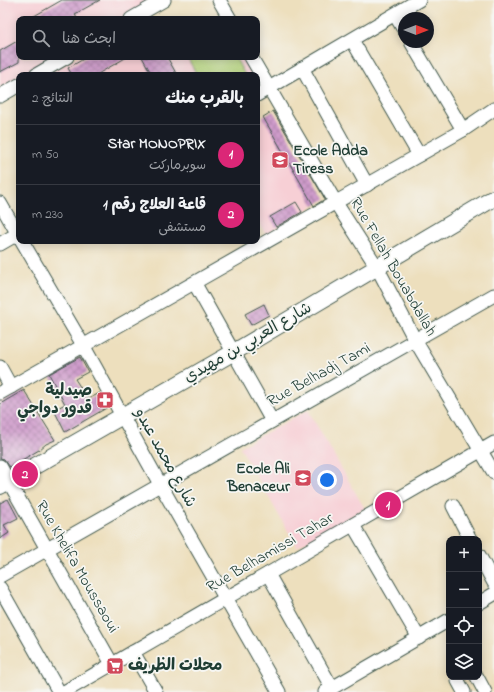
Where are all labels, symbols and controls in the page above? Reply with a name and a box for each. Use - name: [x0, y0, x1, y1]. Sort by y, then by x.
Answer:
- north arrow: [398, 12, 434, 48]
- search box: [16, 16, 260, 60]
- icon: search: [30, 27, 52, 49]
- text: ابحث هنا: [62, 28, 116, 50]
- text: بالقرب منك: [165, 86, 244, 111]
- text: النتائج: 2: [32, 89, 73, 108]
- text: Star MONOPRIX: [108, 133, 206, 155]
- place label: Ecole Adda Tiress: [293, 139, 368, 181]
- text: 50 m: [32, 145, 58, 164]
- text: 1: [229, 145, 233, 164]
- school or university icon: Ecole Adda Tiress: [270, 150, 290, 170]
- text: سوبرماركت: [149, 156, 206, 175]
- street label: Rue Fellah Bouabdallah: [343, 193, 443, 341]
- text: قاعة العلاج رقم 1: [103, 194, 206, 216]
- text: 230 m: [32, 205, 63, 224]
- text: 2: [228, 205, 234, 224]
- text: مستشفى: [158, 218, 206, 237]
- street label: شارع العربي بن مهيدي: [179, 296, 317, 390]
- street label: Rue Belhadj Tami: [263, 337, 375, 413]
- place label: صيدلية قدور دواجي: [17, 379, 92, 422]
- pharmacy icon: صيدلية قدور دواجي: [95, 390, 115, 410]
- street label: شارع محمد عبدو: [127, 403, 202, 512]
- place label: Ecole Ali Benaceur: [226, 457, 291, 499]
- pin: 2: [12, 459, 38, 489]
- school or university icon: Ecole Ali Benaceur: [293, 468, 313, 488]
- your location: [317, 470, 337, 490]
- pin: 1: [375, 490, 401, 520]
- street label: Rue Khelifa Moussaoui: [29, 496, 125, 638]
- street label: Rue Belhamissi Tahar: [202, 507, 338, 599]
- map controls: [446, 536, 482, 680]
- button: +: [446, 536, 482, 572]
- button: −: [446, 572, 482, 608]
- button: locate: [446, 608, 482, 644]
- button: layers: [446, 644, 482, 680]
- place label: محلات الظريف: [128, 654, 222, 678]
- supermarket icon: محلات الظريف: [105, 656, 125, 676]

